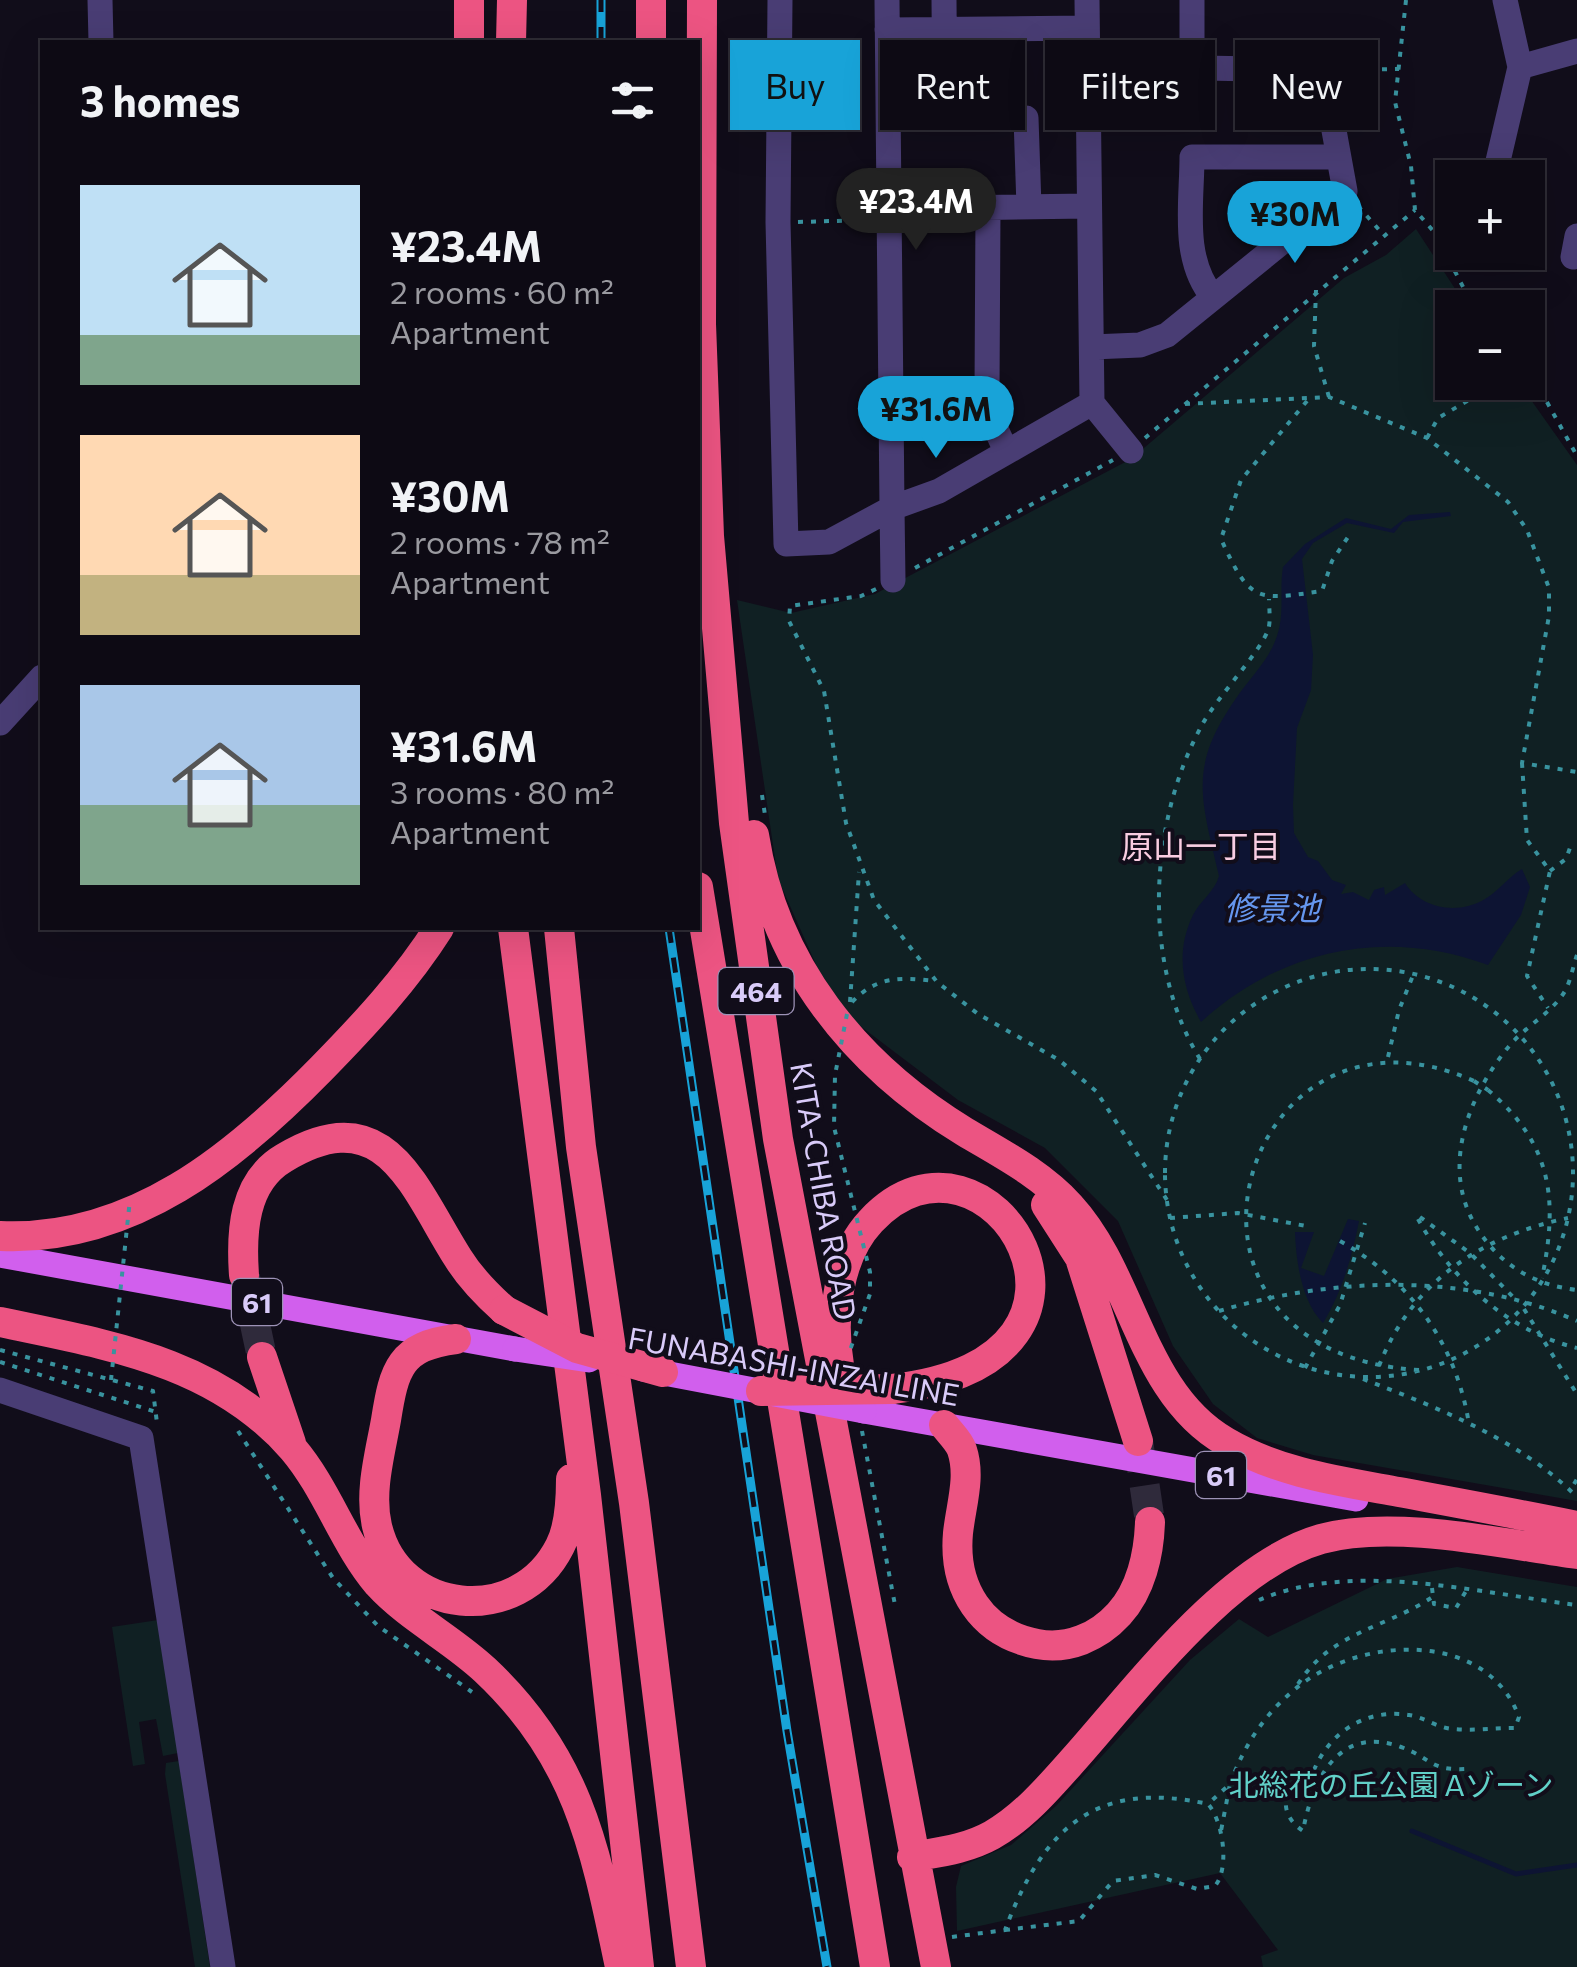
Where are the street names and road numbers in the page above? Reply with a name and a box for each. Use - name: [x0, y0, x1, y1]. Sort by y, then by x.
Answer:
- road number: 464: [718, 968, 794, 1014]
- street label: KITA-CHIBA ROAD: [784, 1059, 866, 1323]
- road number: 61: [232, 1279, 282, 1325]
- street label: FUNABASHI-INZAI LINE: [626, 1318, 962, 1412]
- road number: 61: [1196, 1452, 1246, 1498]

